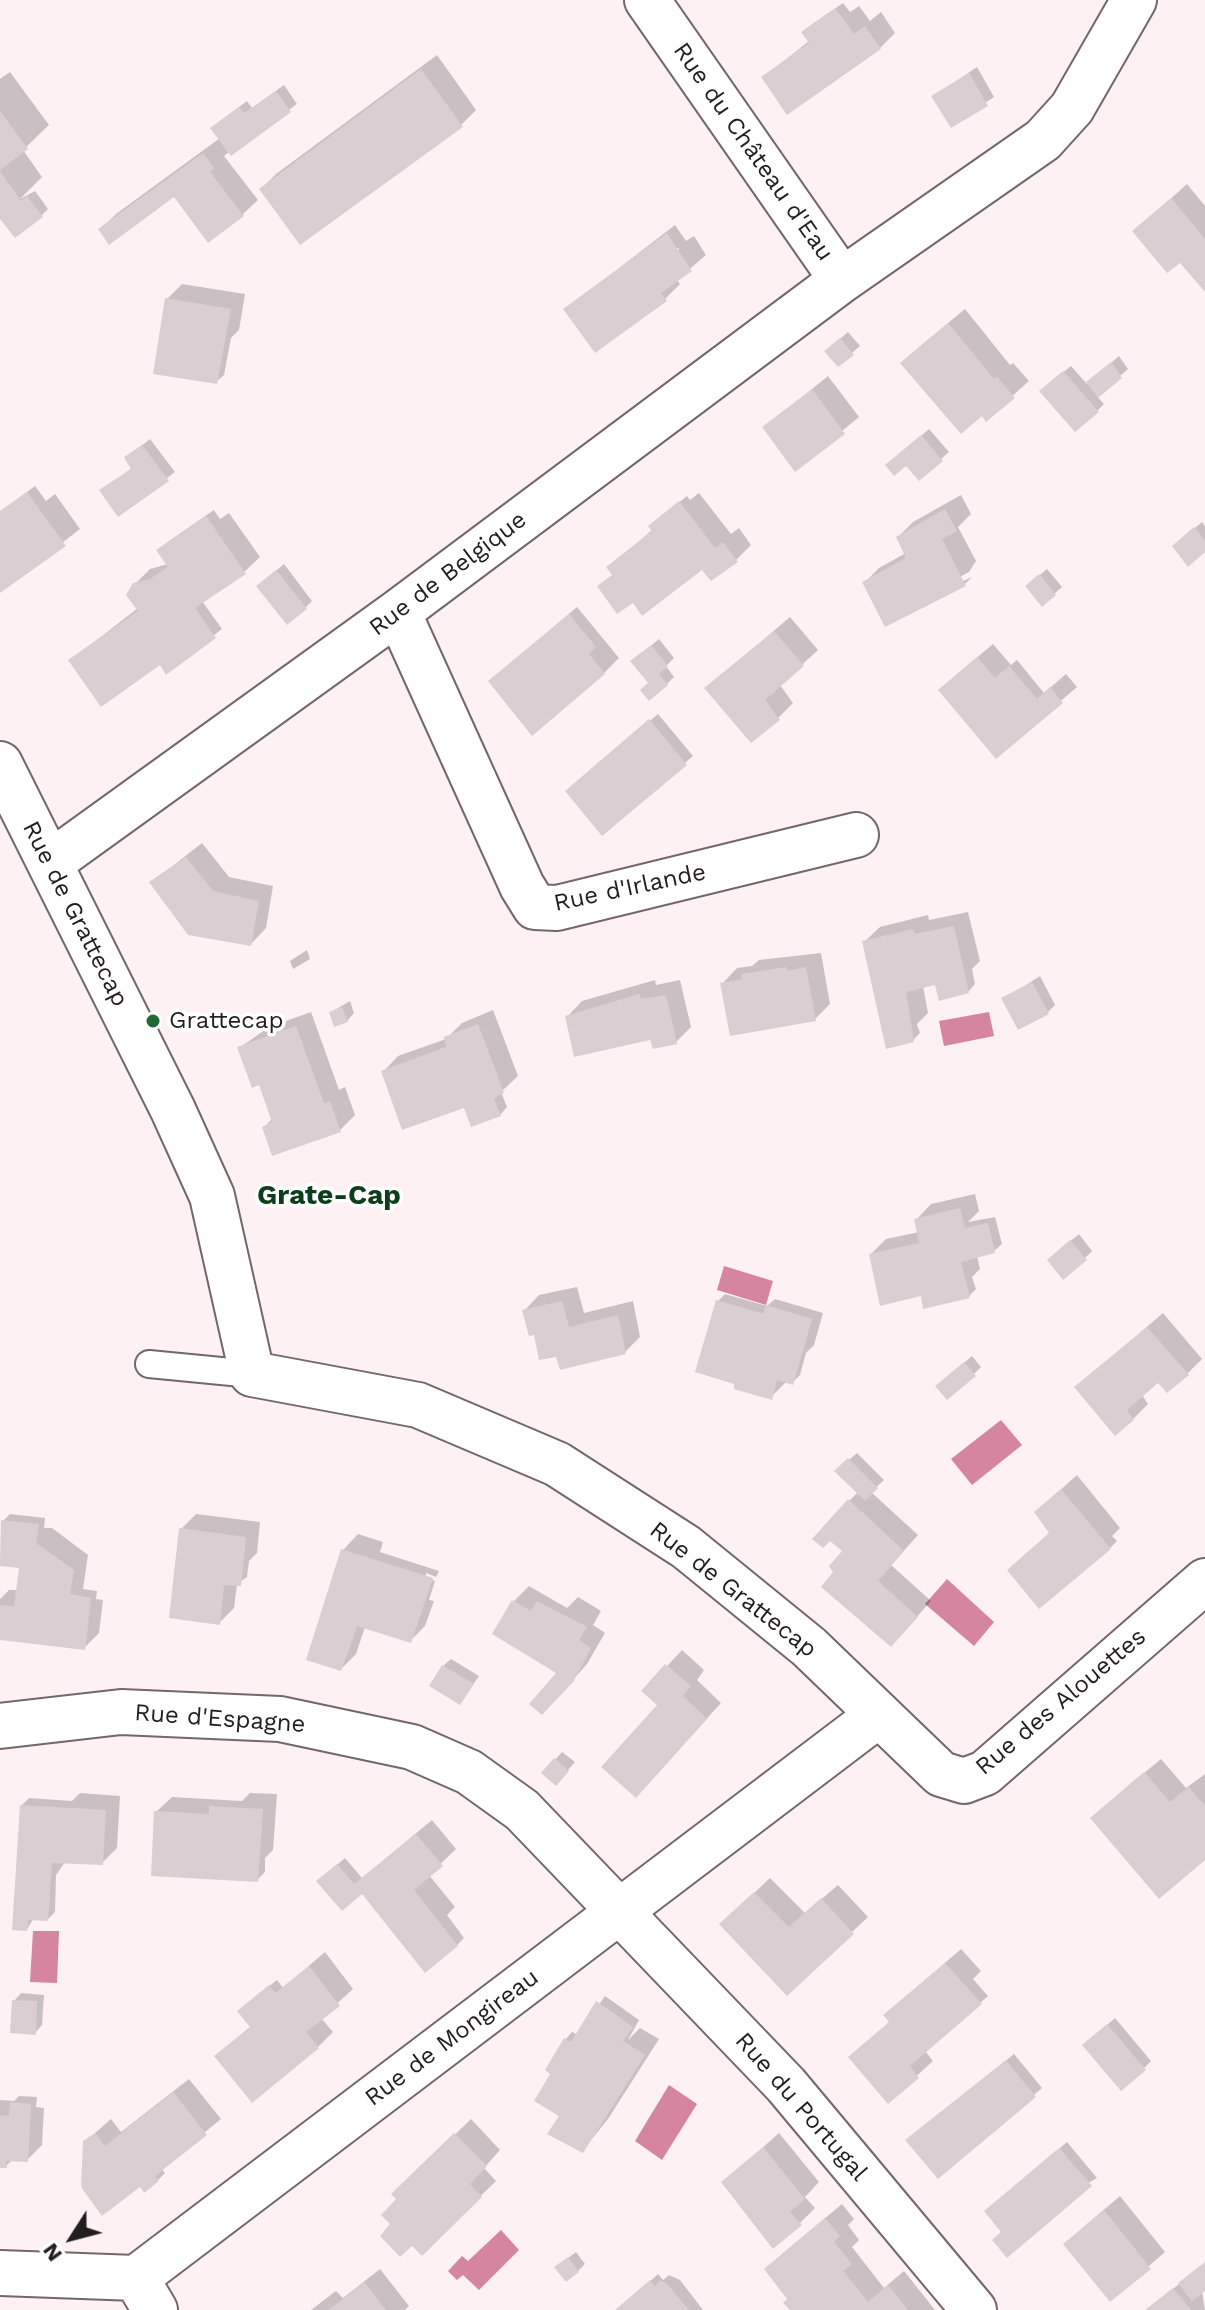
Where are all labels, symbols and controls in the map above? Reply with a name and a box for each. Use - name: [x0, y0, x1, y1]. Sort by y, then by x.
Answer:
- street label: Rue du Château d'Eau: [667, 37, 839, 267]
- street label: Rue de Belgique: [364, 506, 532, 642]
- street label: Rue de Grattecap: [16, 817, 134, 1011]
- street label: Rue d'Irlande: [551, 858, 709, 918]
- place label: Grattecap: [169, 1007, 283, 1035]
- marker: Grattecap: [144, 1012, 162, 1030]
- district label: Grate-Cap: [257, 1179, 401, 1213]
- street label: Rue de Grattecap: [644, 1516, 822, 1664]
- street label: Rue des Alouettes: [970, 1622, 1152, 1782]
- street label: Rue d'Espagne: [134, 1699, 306, 1739]
- street label: Rue de Mongireau: [359, 1963, 545, 2113]
- street label: Rue du Portugal: [729, 2027, 873, 2187]
- north arrow: [32, 2198, 112, 2278]
- text: N: [37, 2238, 67, 2266]

